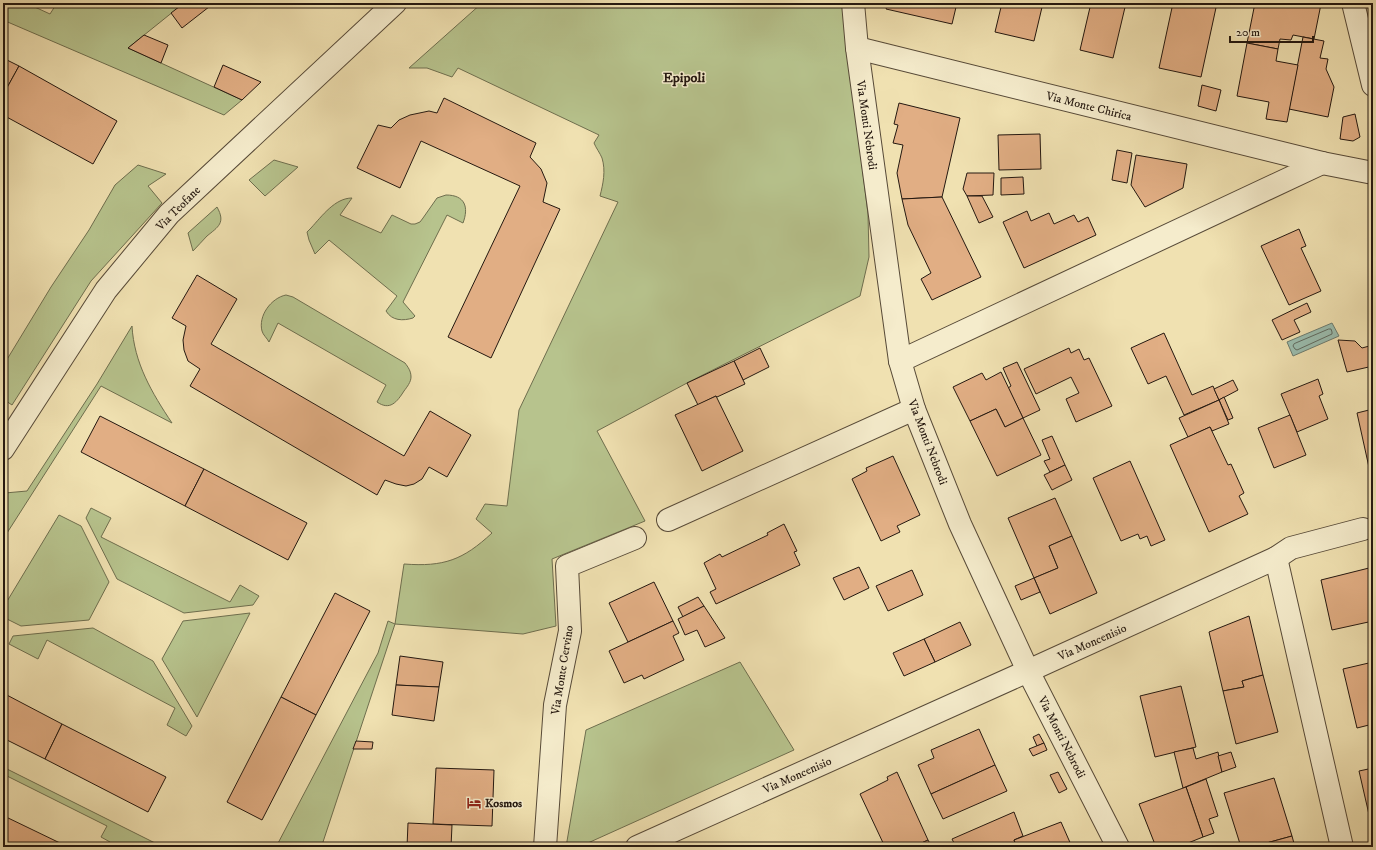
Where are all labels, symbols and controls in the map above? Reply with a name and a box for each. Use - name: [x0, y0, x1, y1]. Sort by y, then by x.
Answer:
- scale bar: [1230, 18, 1313, 44]
- text: 20 m: [1236, 25, 1260, 40]
- district label: Epipoli: [663, 69, 705, 87]
- street label: Via Monti Nebrodi: [853, 78, 880, 171]
- street label: Via Monte Chirica: [1044, 88, 1134, 125]
- street label: Via Teofane: [152, 183, 204, 235]
- street label: Via Monti Nebrodi: [904, 396, 951, 487]
- street label: Via Moncenisio: [1055, 621, 1129, 665]
- street label: Via Monte Cervino: [548, 624, 577, 717]
- street label: Via Monti Nebrodi: [1034, 693, 1089, 781]
- street label: Via Moncenisio: [760, 754, 834, 798]
- hotel icon: Kosmos: [466, 795, 482, 811]
- place label: Kosmos: [485, 796, 522, 811]

